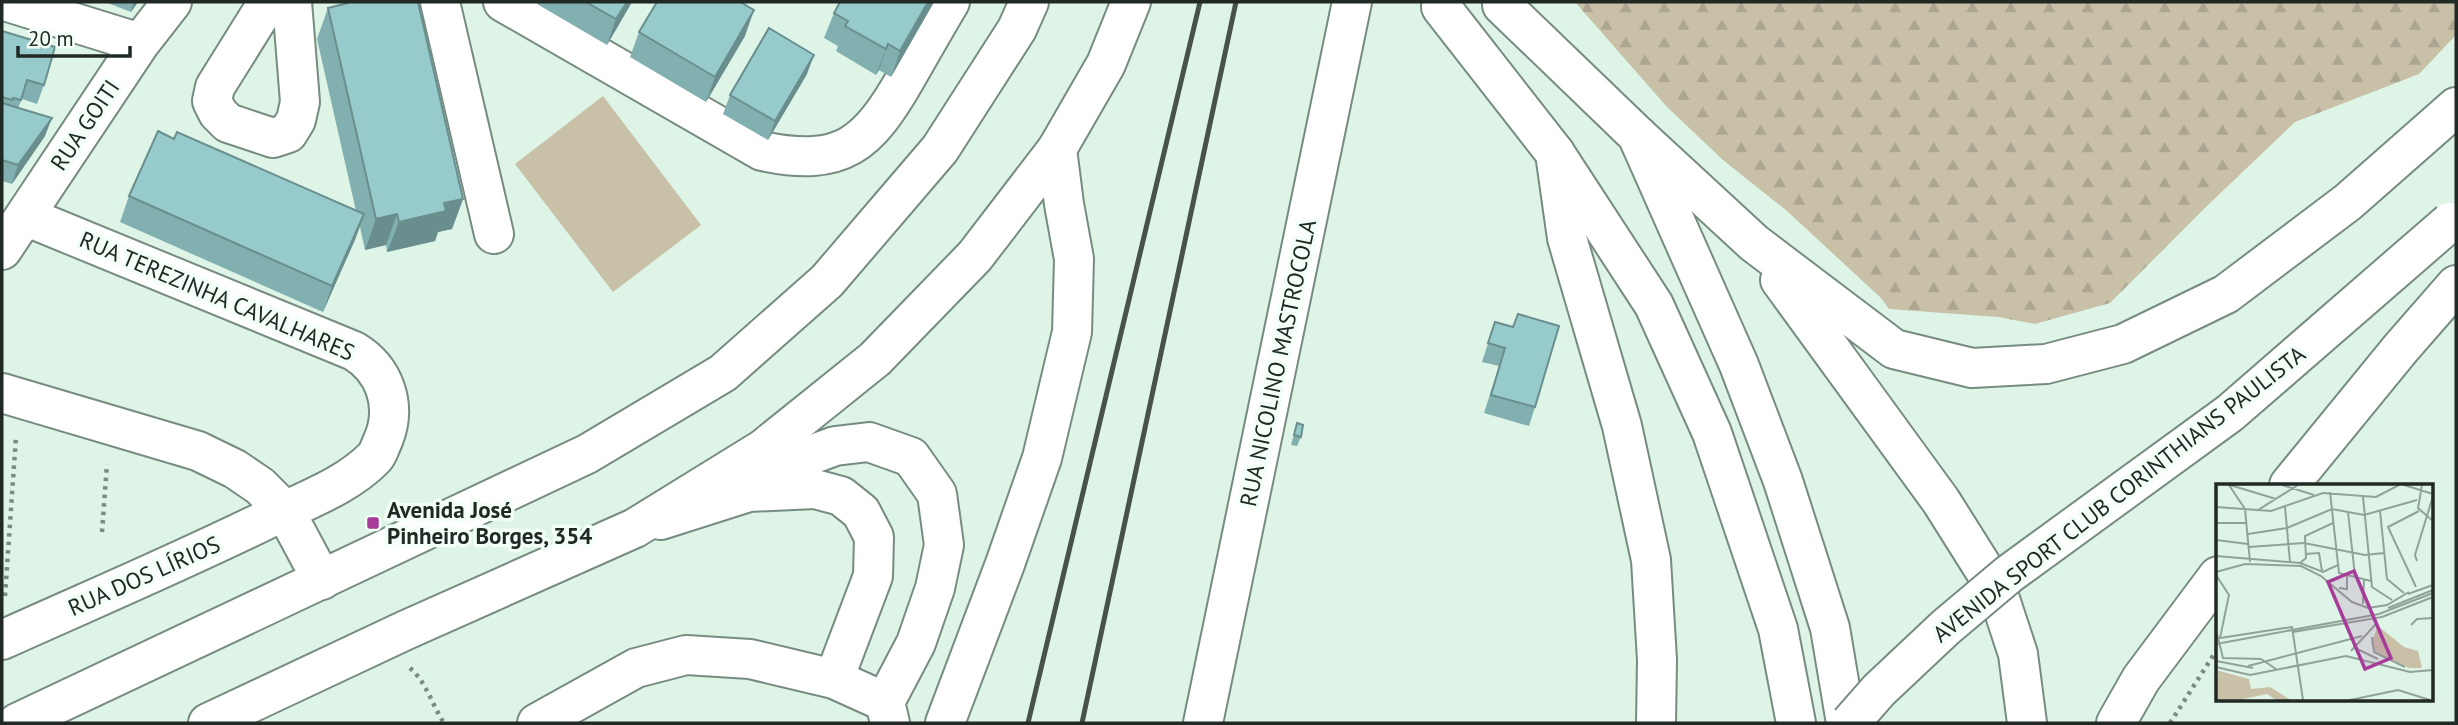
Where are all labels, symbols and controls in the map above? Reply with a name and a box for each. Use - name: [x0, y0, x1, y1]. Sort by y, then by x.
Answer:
- scale bar: [18, 14, 130, 58]
- text: 20 m: [28, 25, 74, 52]
- street label: RUA GOITI: [44, 74, 125, 176]
- street label: RUA NICOLINO MASTROCOLA: [1233, 216, 1322, 509]
- street label: RUA TEREZINHA CAVALHARES: [75, 224, 359, 367]
- street label: AVENIDA SPORT CLUB CORINTHIANS PAULISTA: [1927, 339, 2311, 648]
- inset map: [2216, 484, 2434, 700]
- place label: Avenida José Pinheiro Borges, 354: [387, 495, 592, 550]
- marker: Avenida José Pinheiro Borges, 354: [365, 515, 381, 531]
- street label: RUA DOS LÍRIOS: [63, 529, 224, 622]

